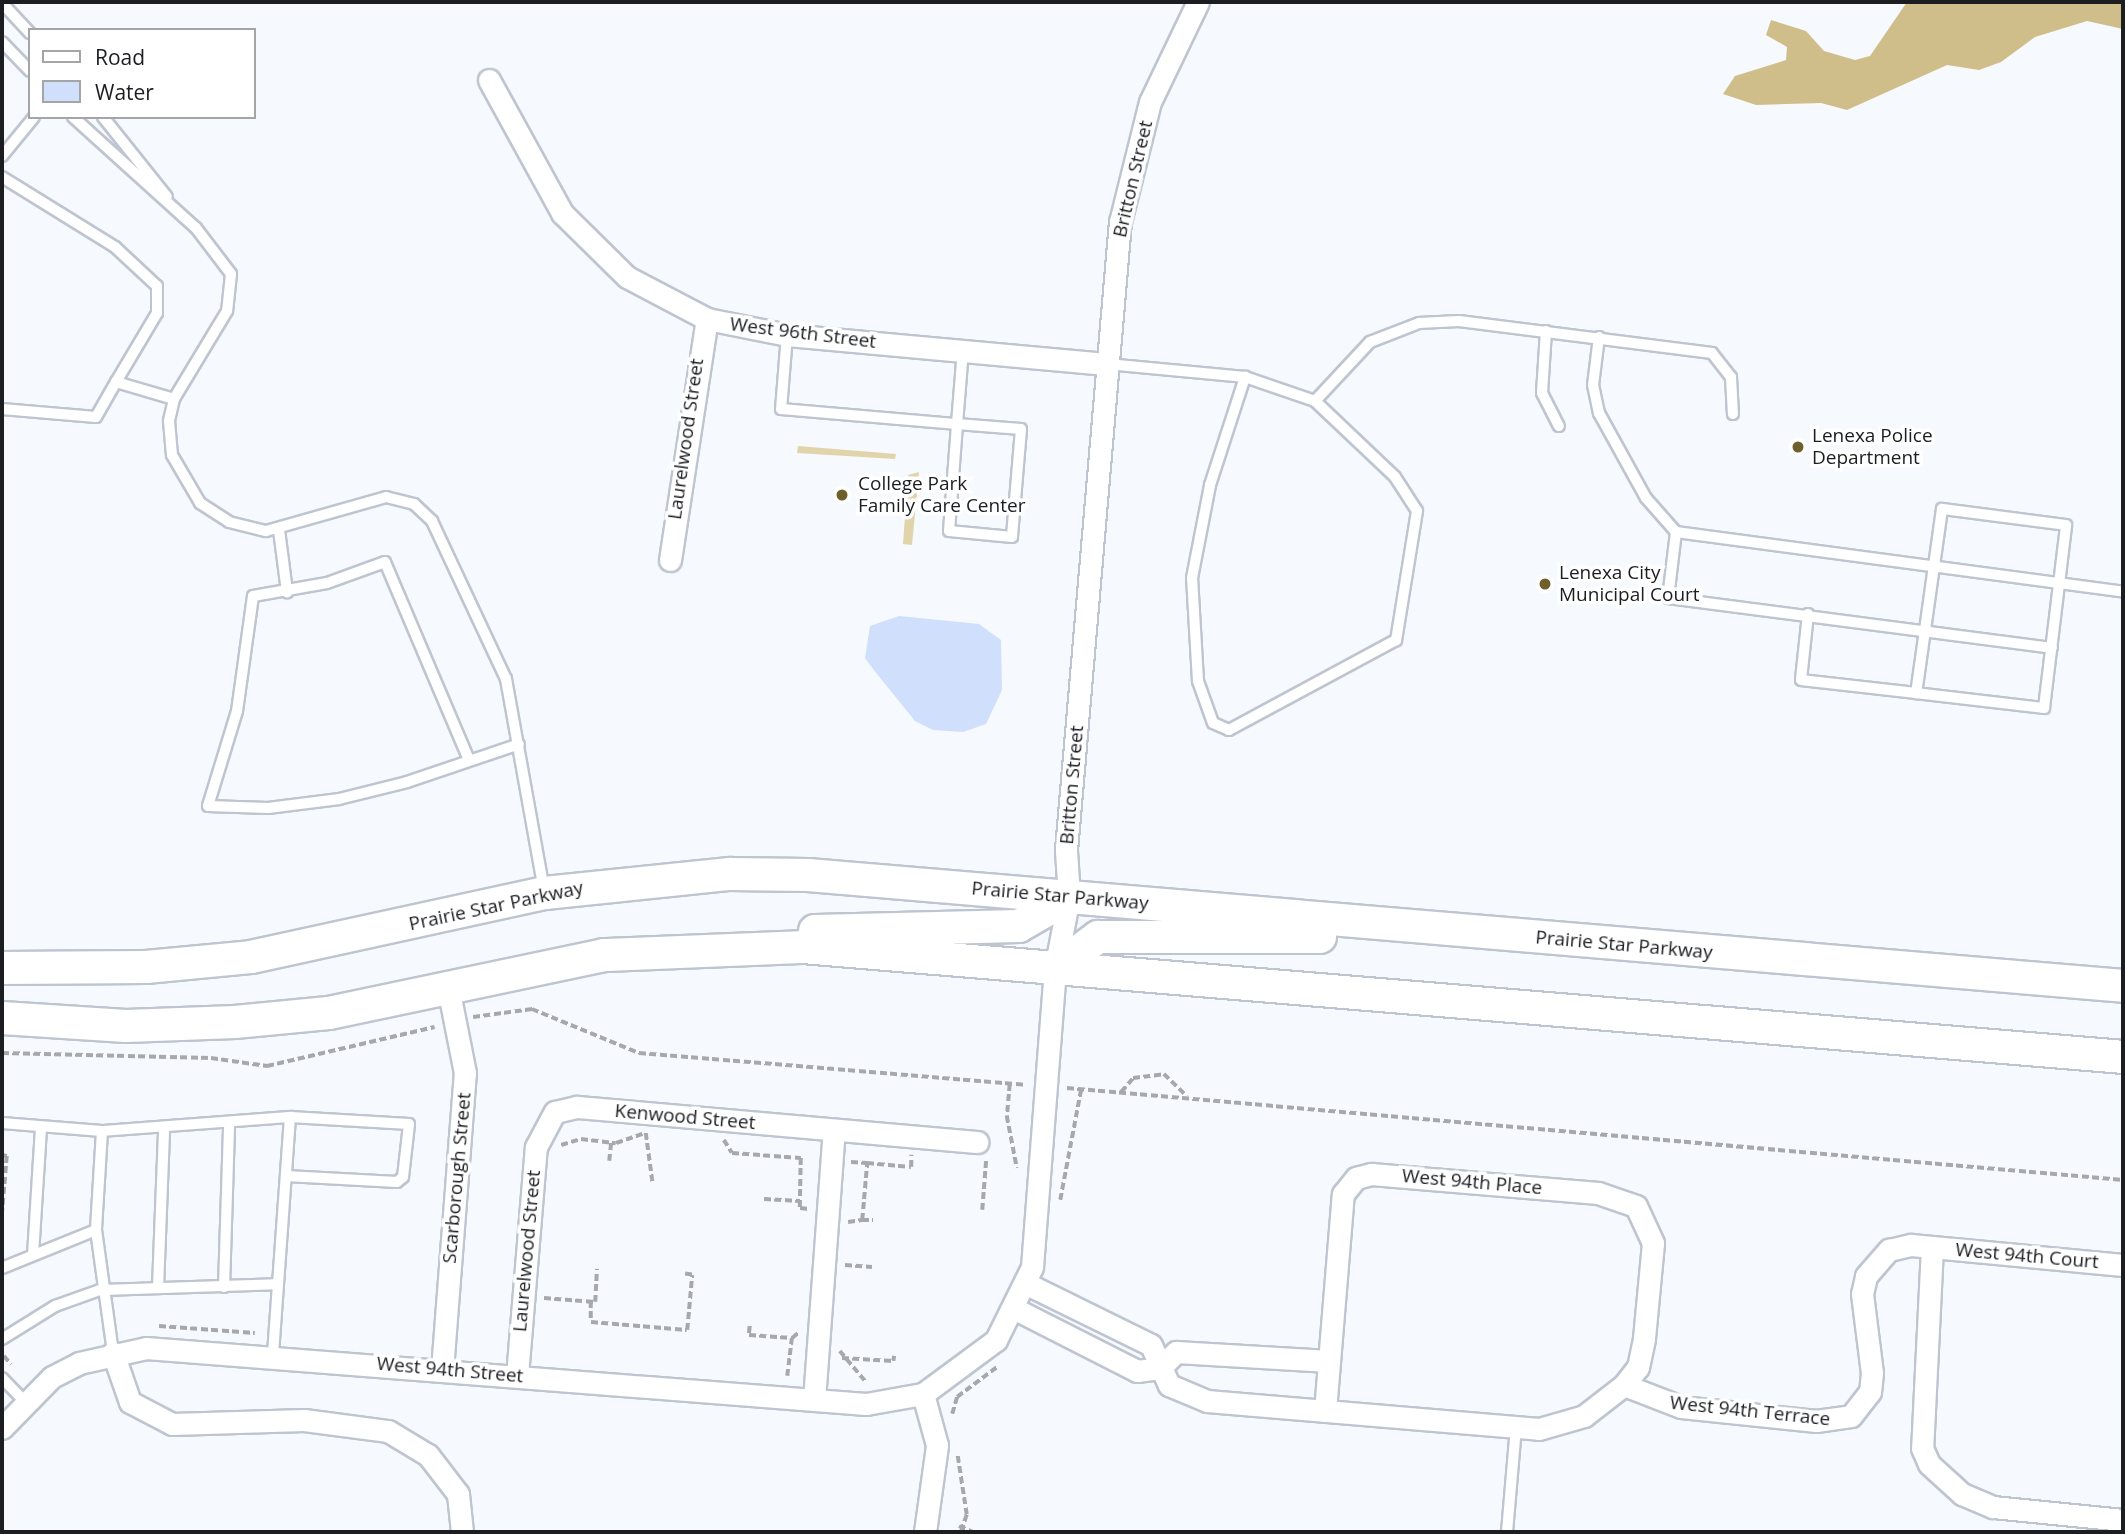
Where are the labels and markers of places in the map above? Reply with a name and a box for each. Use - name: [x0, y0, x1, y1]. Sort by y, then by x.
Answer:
- place label: Lenexa Police Department: [1812, 425, 1933, 469]
- marker: Lenexa Police Department: [1790, 439, 1806, 455]
- place label: College Park Family Care Center: [858, 473, 1025, 517]
- marker: College Park Family Care Center: [832, 485, 852, 505]
- place label: Lenexa City Municipal Court: [1559, 562, 1700, 606]
- marker: Lenexa City Municipal Court: [1537, 576, 1553, 592]

